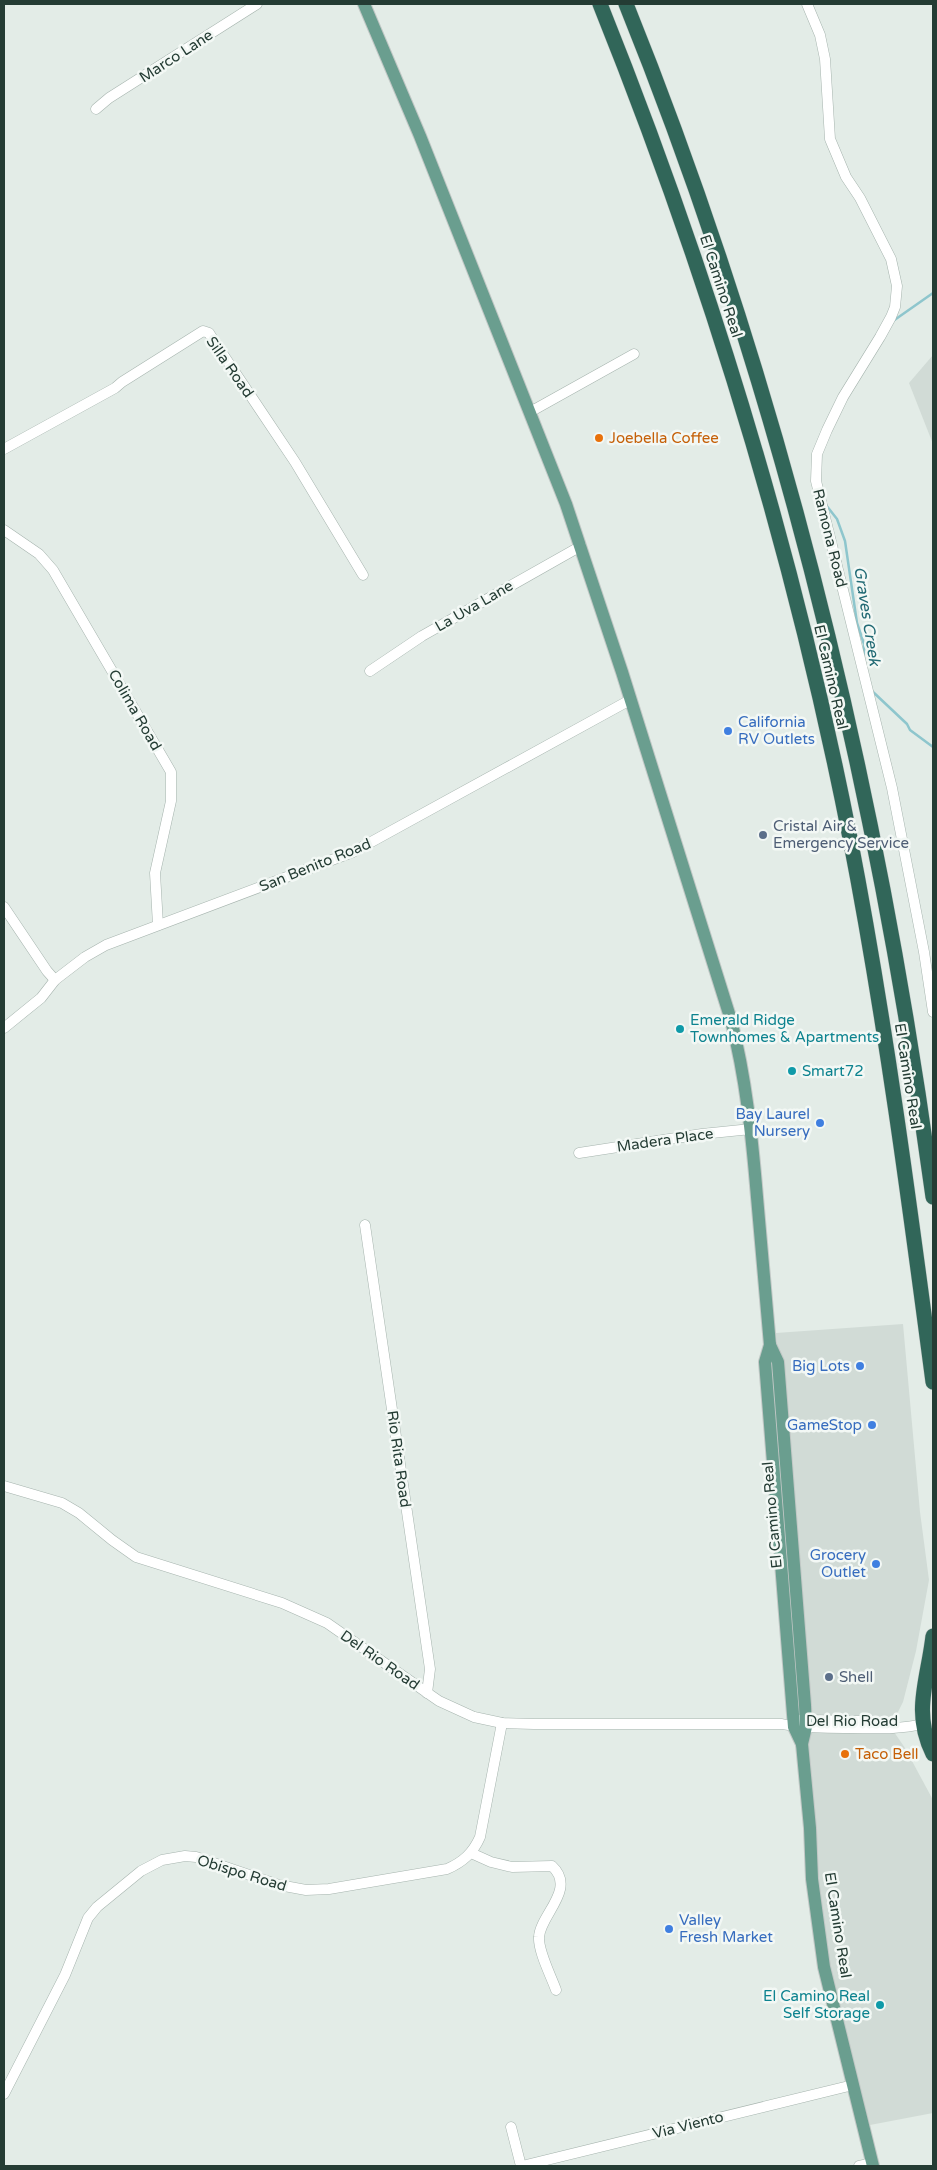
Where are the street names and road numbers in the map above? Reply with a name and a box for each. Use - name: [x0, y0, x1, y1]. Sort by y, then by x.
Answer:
- street label: Marco Lane: [136, 26, 216, 86]
- street label: El Camino Real: [696, 232, 746, 340]
- street label: Silla Road: [202, 333, 258, 401]
- street label: Ramona Road: [809, 487, 851, 589]
- street label: La Uva Lane: [432, 576, 516, 636]
- street label: El Camino Real: [810, 623, 852, 731]
- street label: Colima Road: [105, 666, 165, 754]
- street label: San Benito Road: [257, 834, 373, 896]
- street label: El Camino Real: [891, 1022, 925, 1130]
- street label: Madera Place: [615, 1124, 715, 1156]
- street label: Rio Rita Road: [383, 1409, 415, 1509]
- street label: El Camino Real: [758, 1461, 786, 1569]
- street label: Del Rio Road: [337, 1626, 423, 1694]
- street label: Del Rio Road: [806, 1712, 898, 1730]
- street label: Obispo Road: [195, 1851, 289, 1895]
- street label: El Camino Real: [821, 1871, 855, 1979]
- street label: Via Viento: [651, 2107, 725, 2143]

